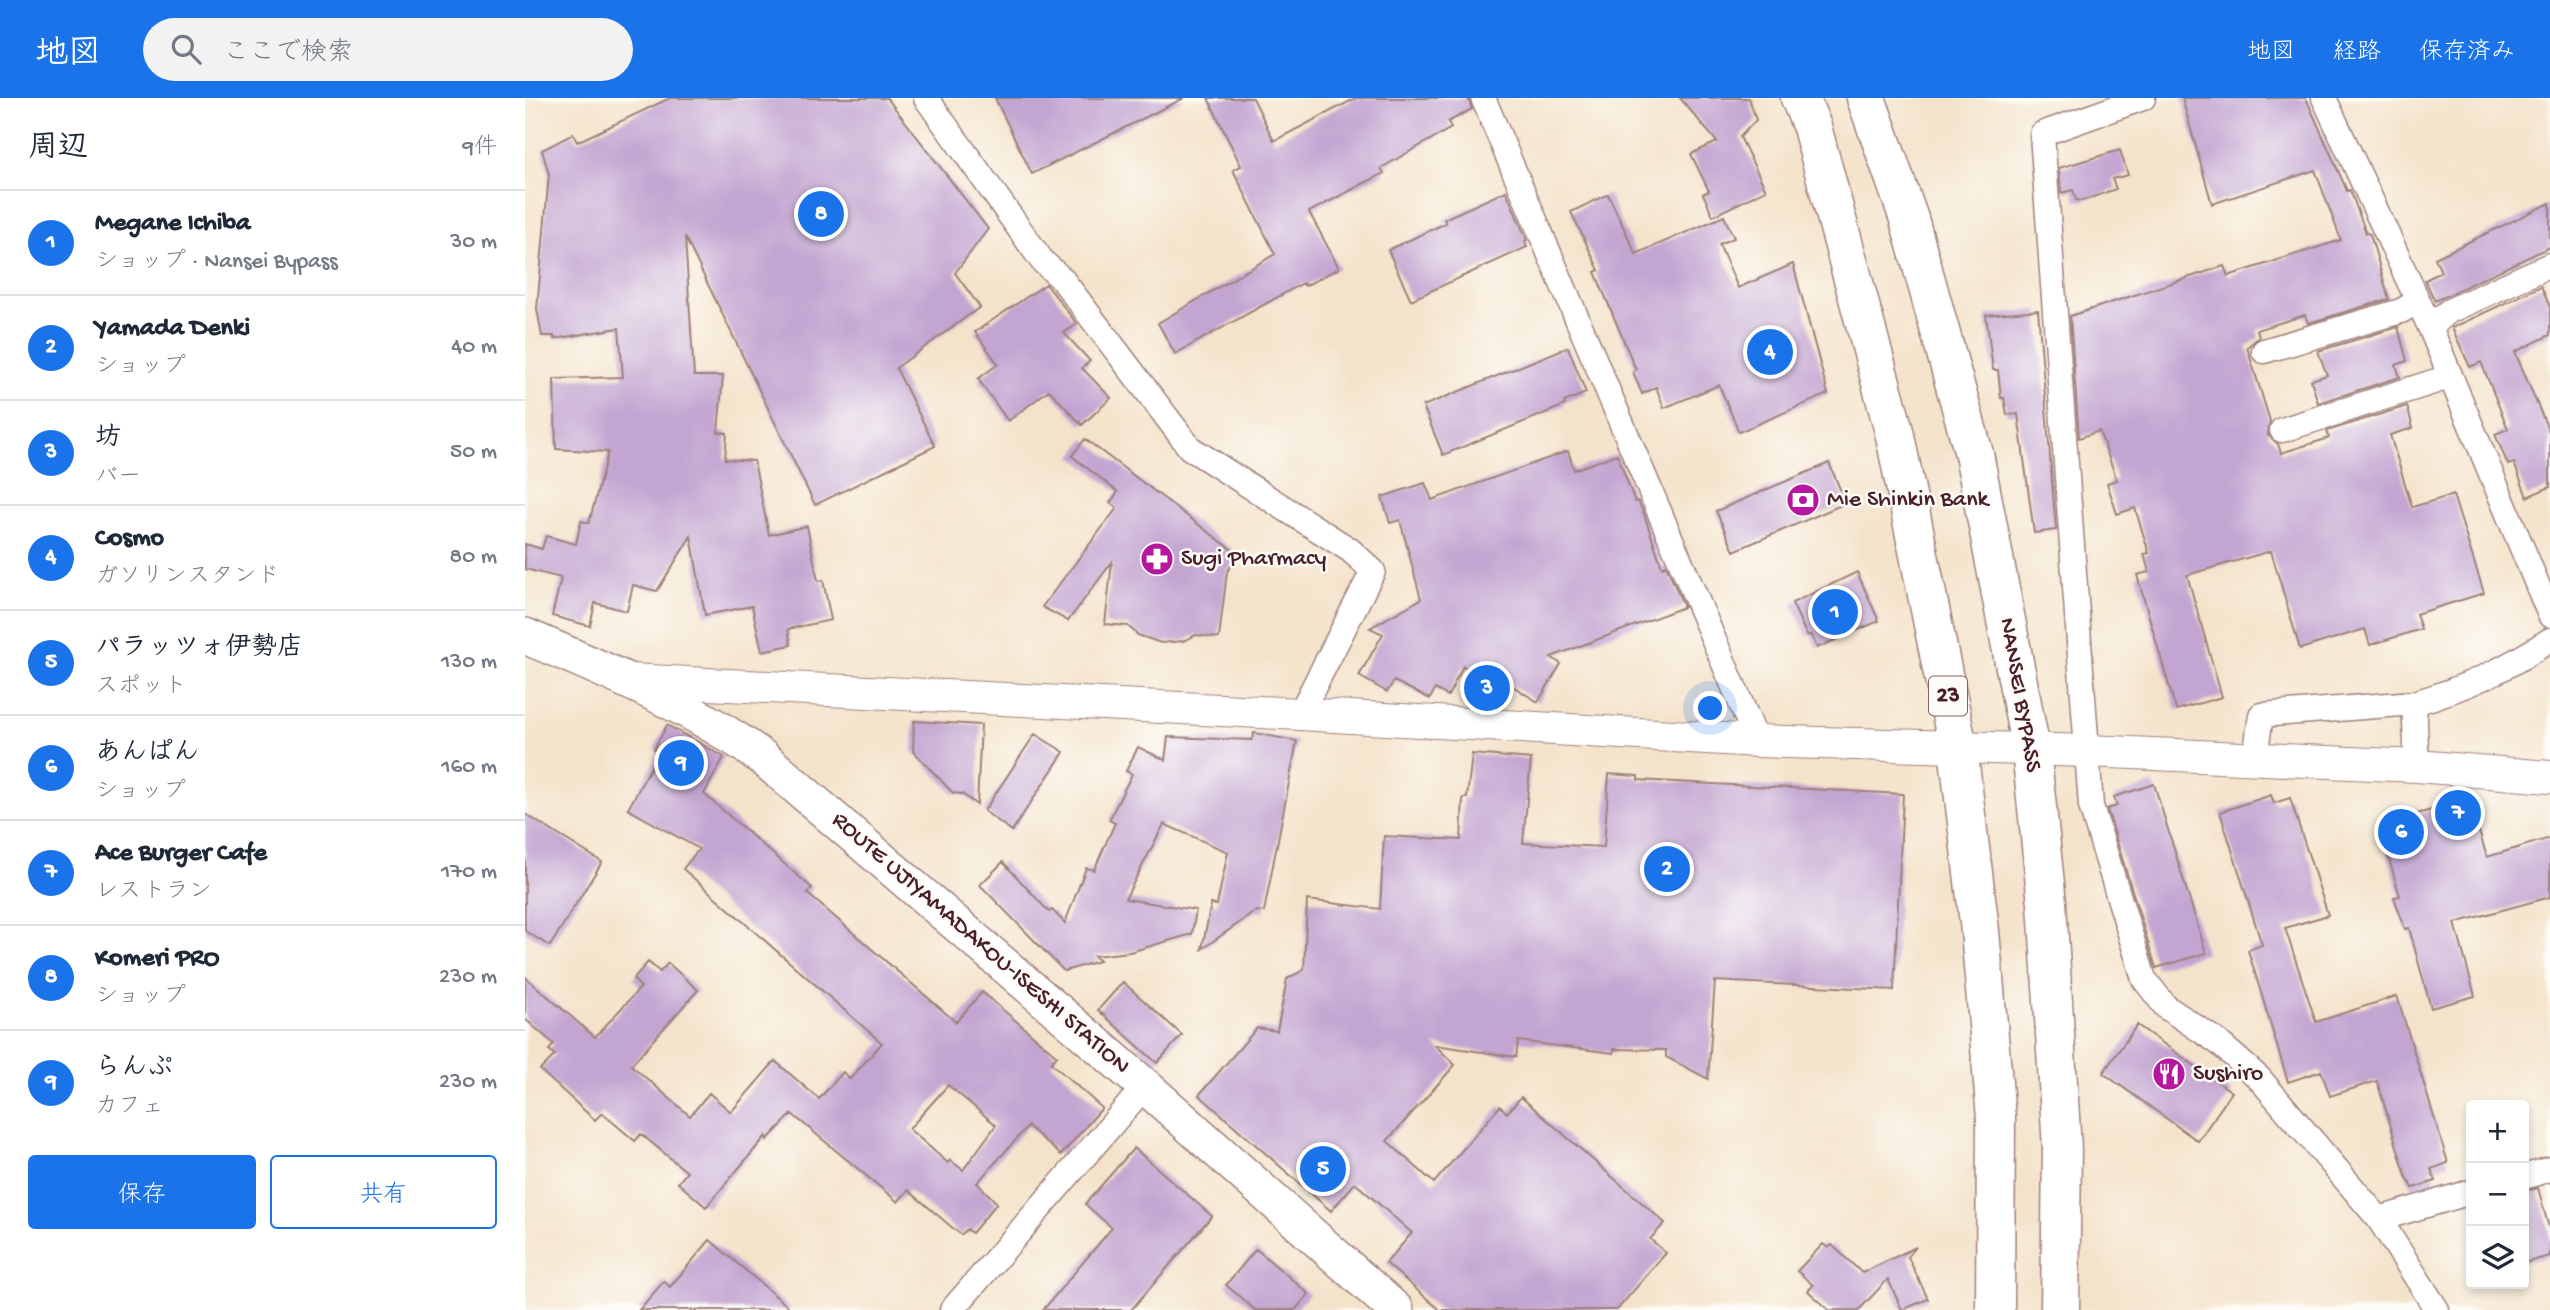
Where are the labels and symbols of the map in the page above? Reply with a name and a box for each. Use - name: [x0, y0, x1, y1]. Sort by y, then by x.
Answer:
- pin: 8: [798, 188, 844, 240]
- pin: 4: [1747, 326, 1793, 378]
- bank icon: Mie Shinkin Bank: [1784, 481, 1822, 519]
- place label: Mie Shinkin Bank: [1827, 486, 1991, 515]
- pharmacy icon: Sugi Pharmacy: [1138, 540, 1176, 578]
- place label: Sugi Pharmacy: [1181, 545, 1326, 574]
- pin: 1: [1812, 586, 1858, 638]
- street label: NANSEI BYPASS: [1991, 616, 2047, 775]
- pin: 3: [1464, 662, 1510, 714]
- road number: 23: [1929, 676, 1967, 716]
- your location: [1693, 691, 1727, 725]
- pin: 9: [658, 737, 704, 789]
- pin: 7: [2435, 787, 2481, 839]
- street label: ROUTE UJIYAMADAKOU-ISESHI STATION: [825, 806, 1135, 1082]
- pin: 6: [2378, 806, 2424, 858]
- pin: 2: [1644, 843, 1690, 895]
- restaurant icon: Sushiro: [2150, 1055, 2188, 1093]
- place label: Sushiro: [2193, 1060, 2263, 1089]
- pin: 5: [1300, 1143, 1346, 1195]

